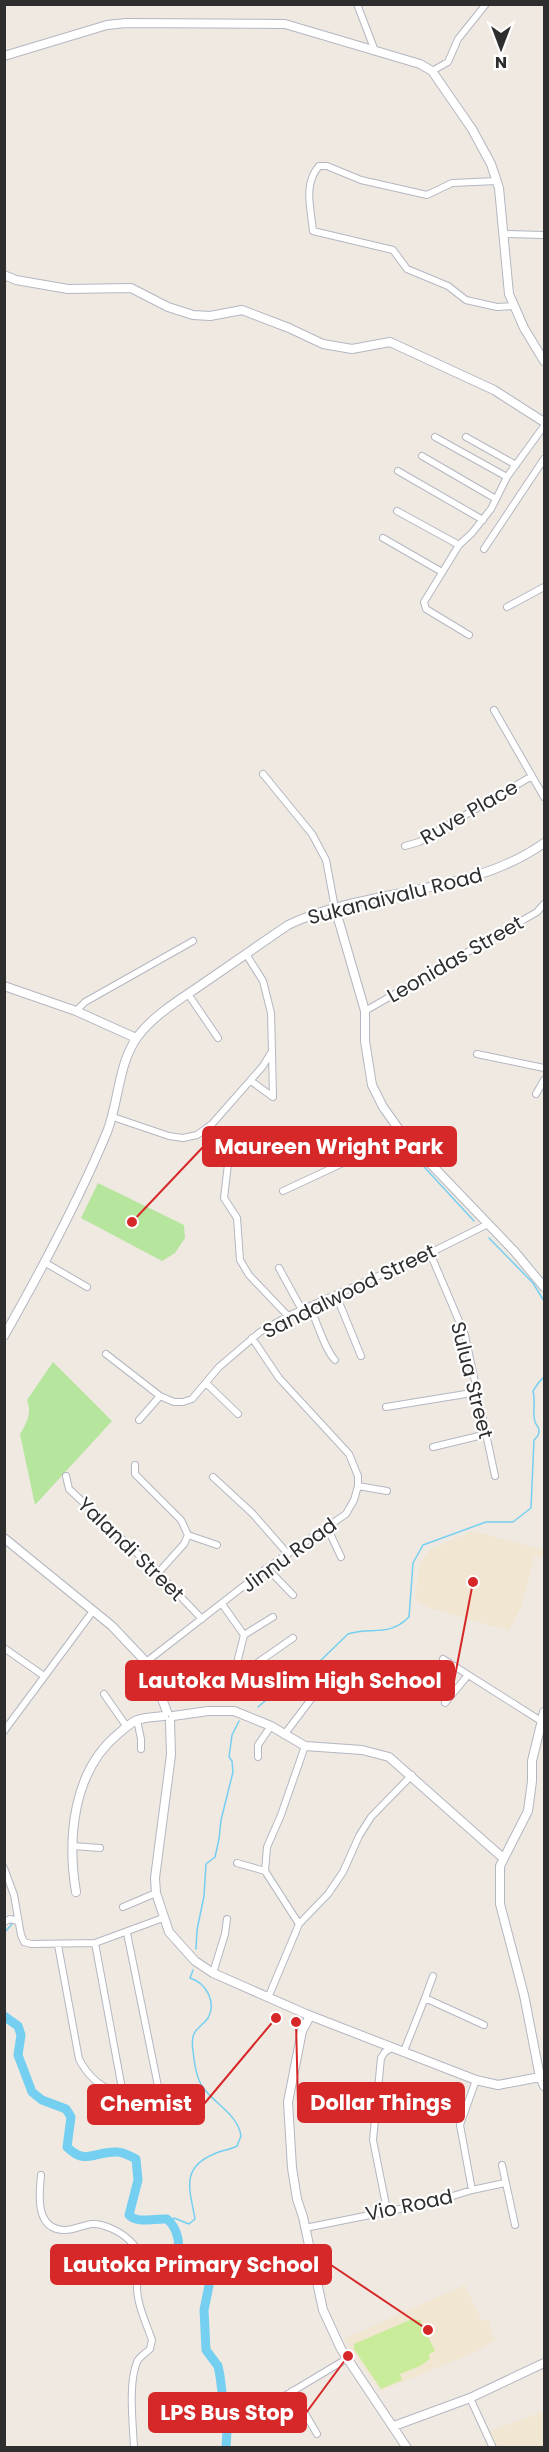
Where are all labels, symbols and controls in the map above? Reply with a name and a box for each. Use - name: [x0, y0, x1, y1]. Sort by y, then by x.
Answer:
- north arrow: [471, 18, 531, 78]
- text: N: [495, 51, 507, 74]
- street label: Ruve Place: [415, 773, 523, 851]
- street label: Sukanaivalu Road: [305, 861, 485, 931]
- street label: Leonidas Street: [382, 909, 528, 1009]
- callout: Maureen Wright Park: [203, 1127, 456, 1166]
- text: Maureen Wright Park: [214, 1132, 444, 1161]
- street label: Sandalwood Street: [258, 1237, 440, 1345]
- street label: Sulua Street: [444, 1319, 500, 1441]
- street label: Yalandi Street: [71, 1491, 191, 1607]
- street label: Jinnu Road: [236, 1511, 342, 1599]
- callout: Lautoka Muslim High School: [126, 1661, 454, 1700]
- text: Lautoka Muslim High School: [138, 1666, 442, 1695]
- callout: Dollar Things: [298, 2083, 464, 2122]
- callout: Chemist: [88, 2085, 204, 2124]
- text: Dollar Things: [310, 2088, 452, 2117]
- text: Chemist: [100, 2089, 192, 2118]
- street label: Vio Road: [363, 2182, 455, 2228]
- callout: Lautoka Primary School: [51, 2245, 331, 2284]
- text: Lautoka Primary School: [63, 2250, 319, 2279]
- callout: LPS Bus Stop: [149, 2393, 306, 2432]
- text: LPS Bus Stop: [160, 2398, 294, 2427]

